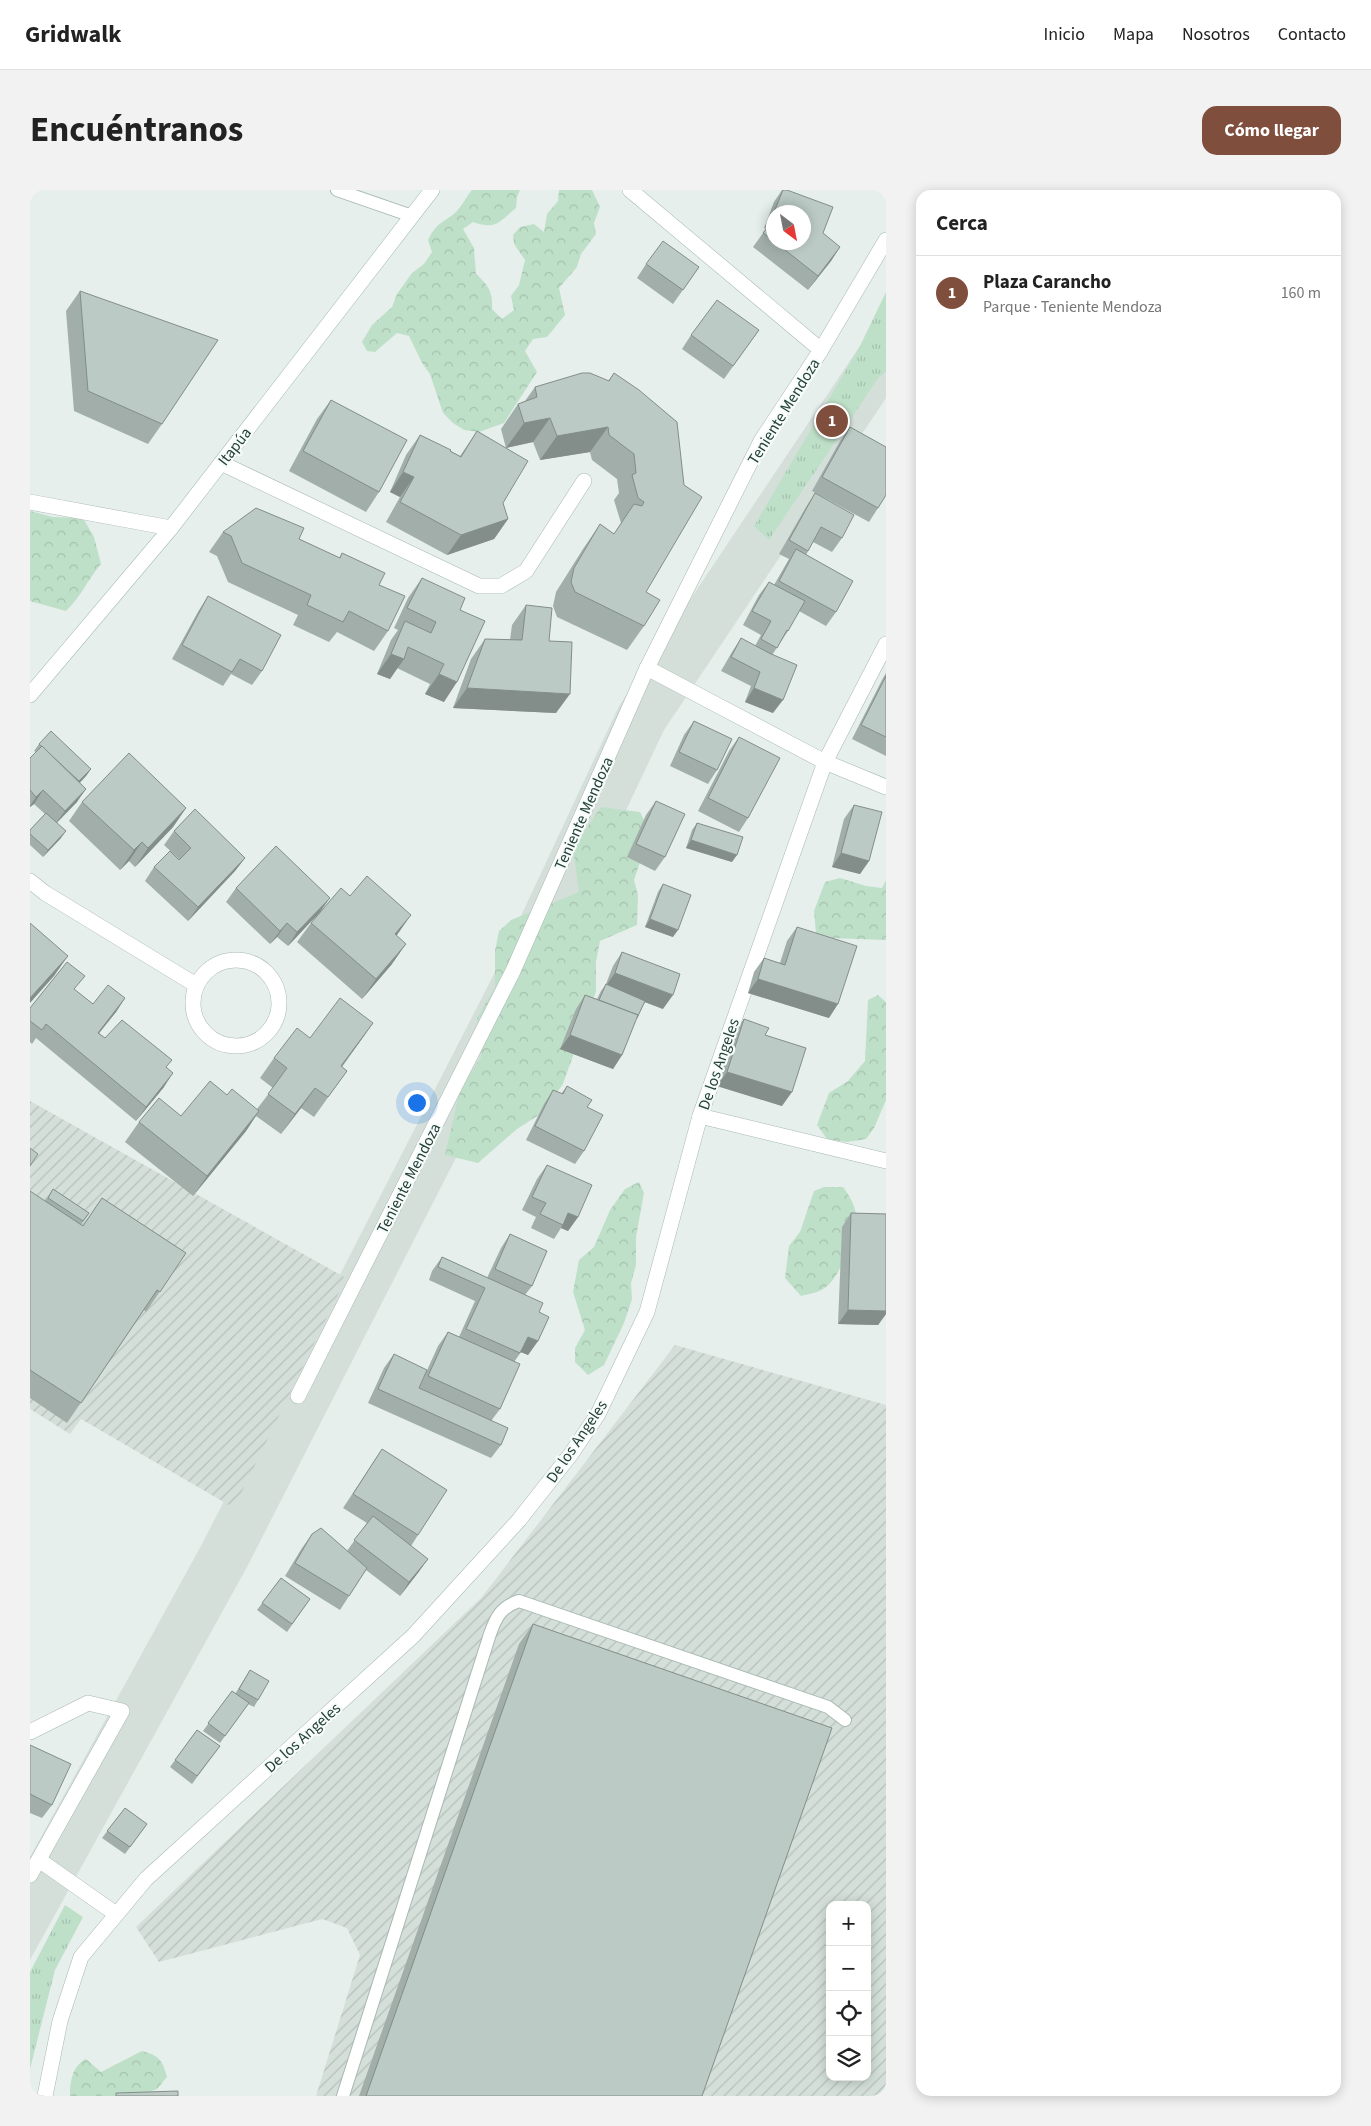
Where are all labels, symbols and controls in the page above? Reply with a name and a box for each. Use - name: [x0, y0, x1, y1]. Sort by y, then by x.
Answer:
- text: Gridwalk: [25, 17, 121, 52]
- text: Inicio: [1044, 22, 1085, 47]
- text: Mapa: [1113, 22, 1154, 47]
- text: Nosotros: [1182, 22, 1250, 47]
- text: Contacto: [1278, 22, 1346, 47]
- text: Encuéntranos: [30, 105, 243, 155]
- button: Cómo llegar: [1202, 106, 1341, 155]
- north arrow: [766, 205, 811, 250]
- text: Cerca: [936, 208, 988, 238]
- text: Plaza Carancho: [983, 269, 1111, 296]
- text: 1: [948, 282, 956, 304]
- text: 160 m: [1281, 282, 1321, 304]
- text: Parque · Teniente Mendoza: [983, 296, 1162, 318]
- street label: Teniente Mendoza: [742, 354, 825, 469]
- pin: 1: [816, 402, 848, 440]
- street label: Itapúa: [213, 423, 257, 470]
- street label: Teniente Mendoza: [549, 753, 619, 873]
- street label: De los Angeles: [693, 1015, 745, 1113]
- your location: [404, 1090, 430, 1116]
- street label: Teniente Mendoza: [372, 1119, 446, 1238]
- street label: De los Angeles: [541, 1396, 613, 1487]
- street label: De los Angeles: [260, 1697, 346, 1778]
- map controls: [826, 1901, 871, 2081]
- button: +: [826, 1901, 871, 1946]
- button: −: [826, 1946, 871, 1991]
- button: locate: [826, 1991, 871, 2036]
- button: layers: [826, 2036, 871, 2081]

